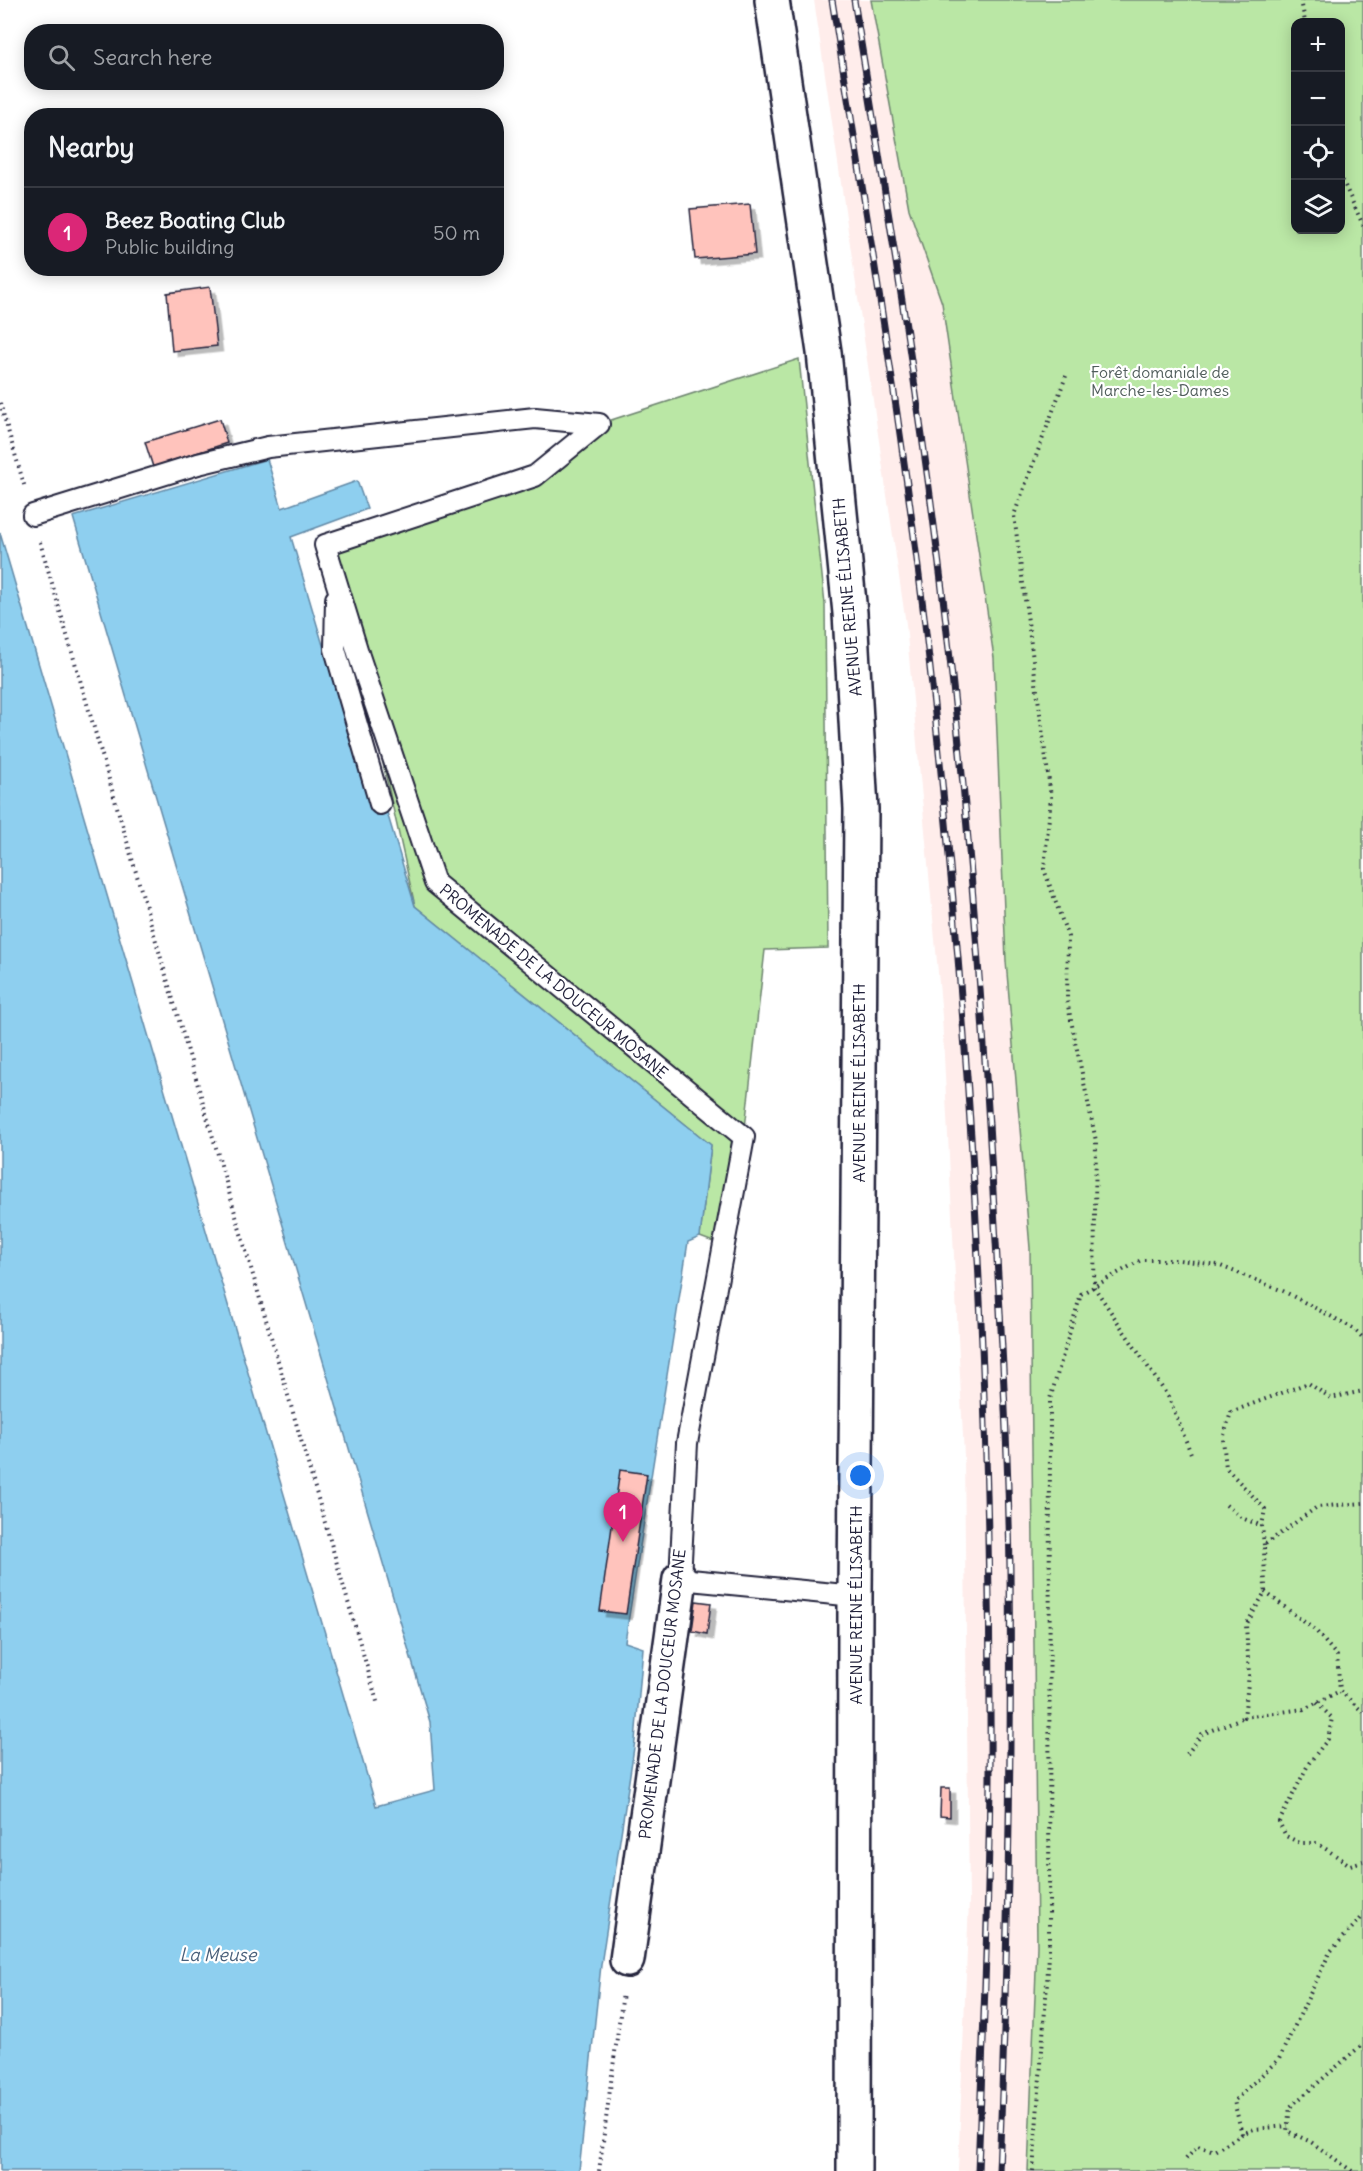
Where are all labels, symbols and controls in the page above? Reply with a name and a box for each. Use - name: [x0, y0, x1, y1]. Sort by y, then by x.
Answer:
- map controls: [1291, 18, 1345, 234]
- button: +: [1291, 18, 1345, 72]
- search box: [24, 24, 504, 90]
- icon: search: [45, 41, 78, 74]
- text: Search here: [93, 43, 212, 71]
- button: −: [1291, 72, 1345, 126]
- button: locate: [1291, 126, 1345, 180]
- text: Nearby: [48, 131, 134, 164]
- button: layers: [1291, 180, 1345, 234]
- text: Beez Boating Club: [105, 206, 285, 234]
- text: 1: [64, 220, 71, 245]
- text: 50 m: [433, 220, 480, 245]
- text: Public building: [105, 234, 234, 259]
- park label: Forêt domaniale de Marche-les-Dames: [1091, 362, 1229, 400]
- street label: AVENUE REINE ÉLISABETH: [828, 497, 866, 697]
- street label: PROMENADE DE LA DOUCEUR MOSANE: [436, 879, 672, 1083]
- street label: AVENUE REINE ÉLISABETH: [849, 983, 869, 1183]
- your location: [846, 1461, 875, 1490]
- pin: 1: [604, 1492, 642, 1542]
- street label: AVENUE REINE ÉLISABETH: [846, 1505, 866, 1705]
- street label: PROMENADE DE LA DOUCEUR MOSANE: [634, 1548, 690, 1840]
- water label: La Meuse: [180, 1943, 258, 1966]

